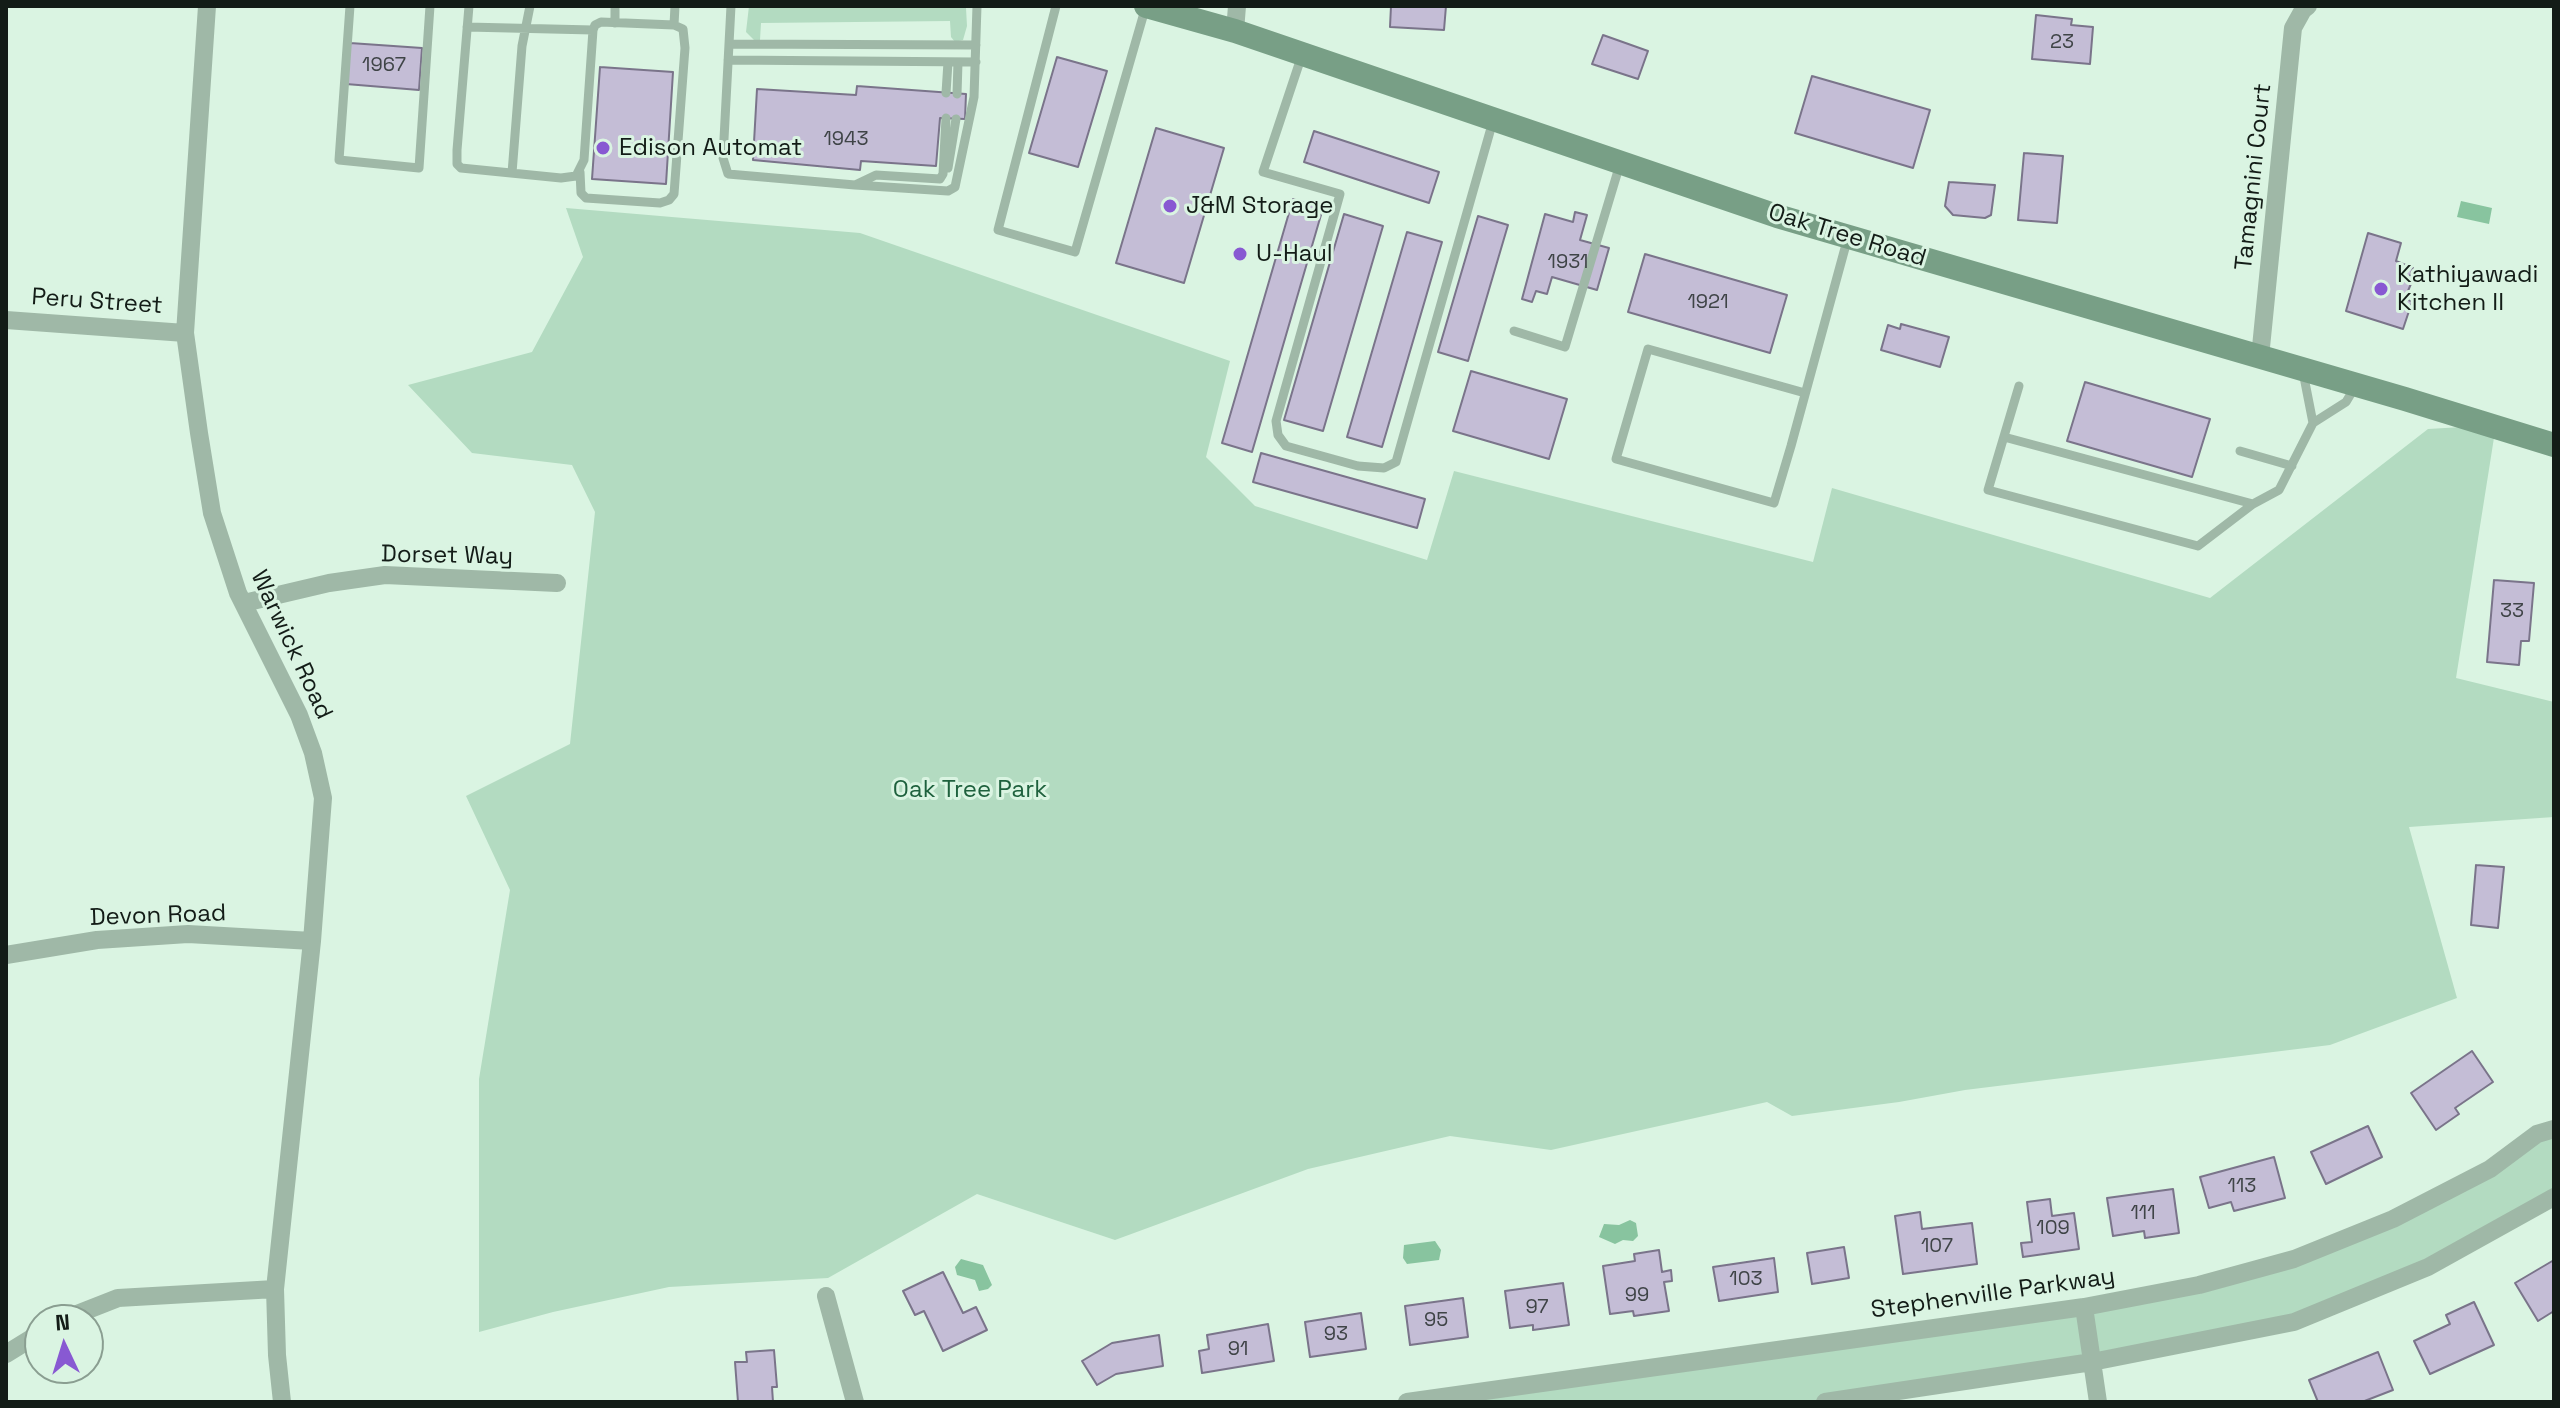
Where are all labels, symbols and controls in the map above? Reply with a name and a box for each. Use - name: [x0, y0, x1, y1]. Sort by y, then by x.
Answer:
- house number: 23: [2050, 31, 2074, 55]
- house number: 1967: [362, 54, 406, 78]
- street label: Tamagnini Court: [2230, 82, 2278, 272]
- house number: 1943: [823, 128, 869, 152]
- place label: Edison Automat: [619, 134, 802, 162]
- marker: Edison Automat: [594, 139, 612, 157]
- place label: J&M Storage: [1186, 192, 1334, 220]
- marker: J&M Storage: [1161, 197, 1179, 215]
- street label: Oak Tree Road: [1765, 198, 1929, 274]
- place label: U-Haul: [1256, 240, 1333, 268]
- marker: U-Haul: [1231, 245, 1249, 263]
- house number: 1931: [1548, 251, 1588, 275]
- place label: Kathiyawadi Kitchen II: [2397, 261, 2538, 317]
- marker: Kathiyawadi Kitchen II: [2372, 280, 2390, 298]
- street label: Peru Street: [30, 283, 164, 321]
- house number: 1921: [1687, 291, 1729, 315]
- street label: Dorset Way: [381, 540, 513, 572]
- street label: Warwick Road: [244, 566, 338, 724]
- house number: 33: [2500, 600, 2524, 624]
- park label: Oak Tree Park: [893, 776, 1047, 804]
- street label: Devon Road: [89, 899, 227, 933]
- house number: 113: [2228, 1175, 2256, 1199]
- house number: 111: [2130, 1202, 2156, 1226]
- house number: 109: [2036, 1217, 2070, 1241]
- house number: 107: [1921, 1235, 1953, 1259]
- street label: Stephenville Parkway: [1869, 1263, 2117, 1325]
- house number: 103: [1729, 1268, 1763, 1292]
- house number: 99: [1625, 1284, 1649, 1308]
- house number: 97: [1525, 1296, 1549, 1320]
- north arrow: [24, 1304, 104, 1384]
- text: N: [54, 1308, 71, 1337]
- house number: 95: [1424, 1309, 1448, 1333]
- house number: 93: [1324, 1323, 1348, 1347]
- house number: 91: [1228, 1338, 1248, 1362]

